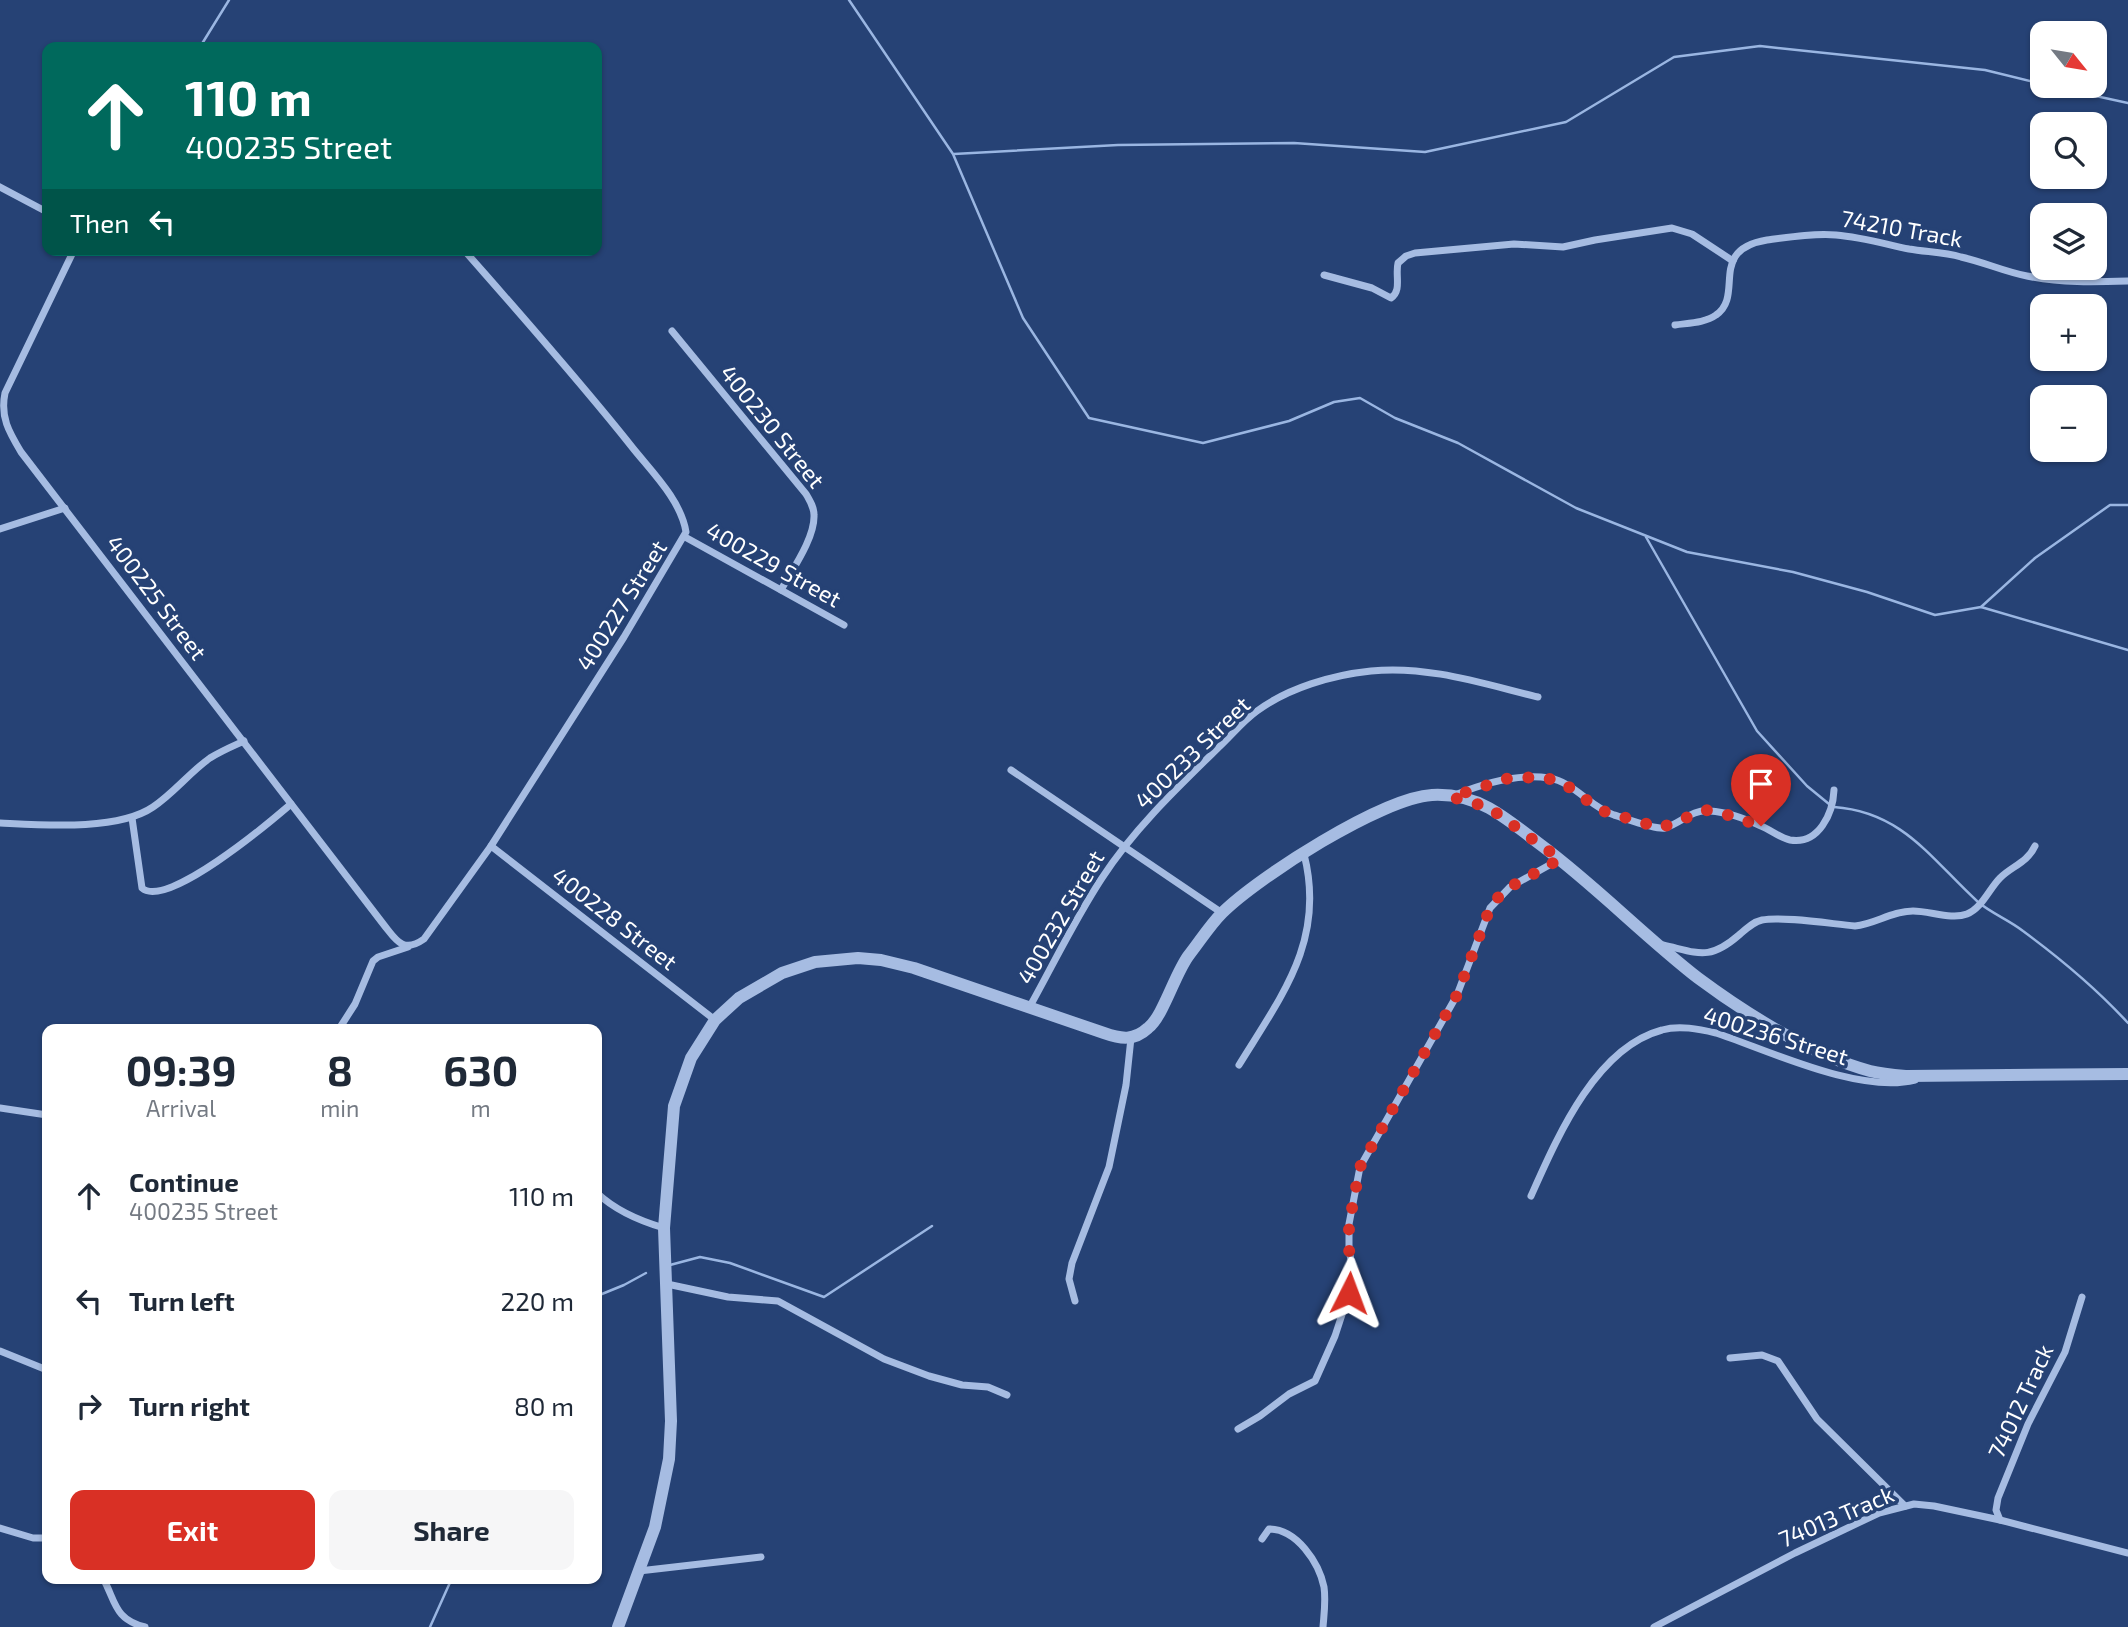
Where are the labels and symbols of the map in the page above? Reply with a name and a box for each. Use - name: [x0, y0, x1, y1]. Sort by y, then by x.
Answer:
- north arrow: [2030, 21, 2107, 98]
- street label: 74210 Track: [1839, 204, 1965, 252]
- street label: 400230 Street: [715, 359, 831, 493]
- street label: 400229 Street: [702, 515, 847, 613]
- street label: 400225 Street: [101, 529, 213, 665]
- street label: 400227 Street: [570, 534, 672, 675]
- street label: 400233 Street: [1129, 690, 1256, 814]
- pin: [1731, 754, 1791, 826]
- street label: 400232 Street: [1010, 845, 1110, 989]
- street label: 400228 Street: [547, 861, 683, 976]
- street label: 400236 Street: [1700, 1000, 1852, 1070]
- position arrow: [1312, 1256, 1386, 1330]
- street label: 74012 Track: [1981, 1339, 2059, 1462]
- street label: 74013 Track: [1774, 1479, 1898, 1553]

